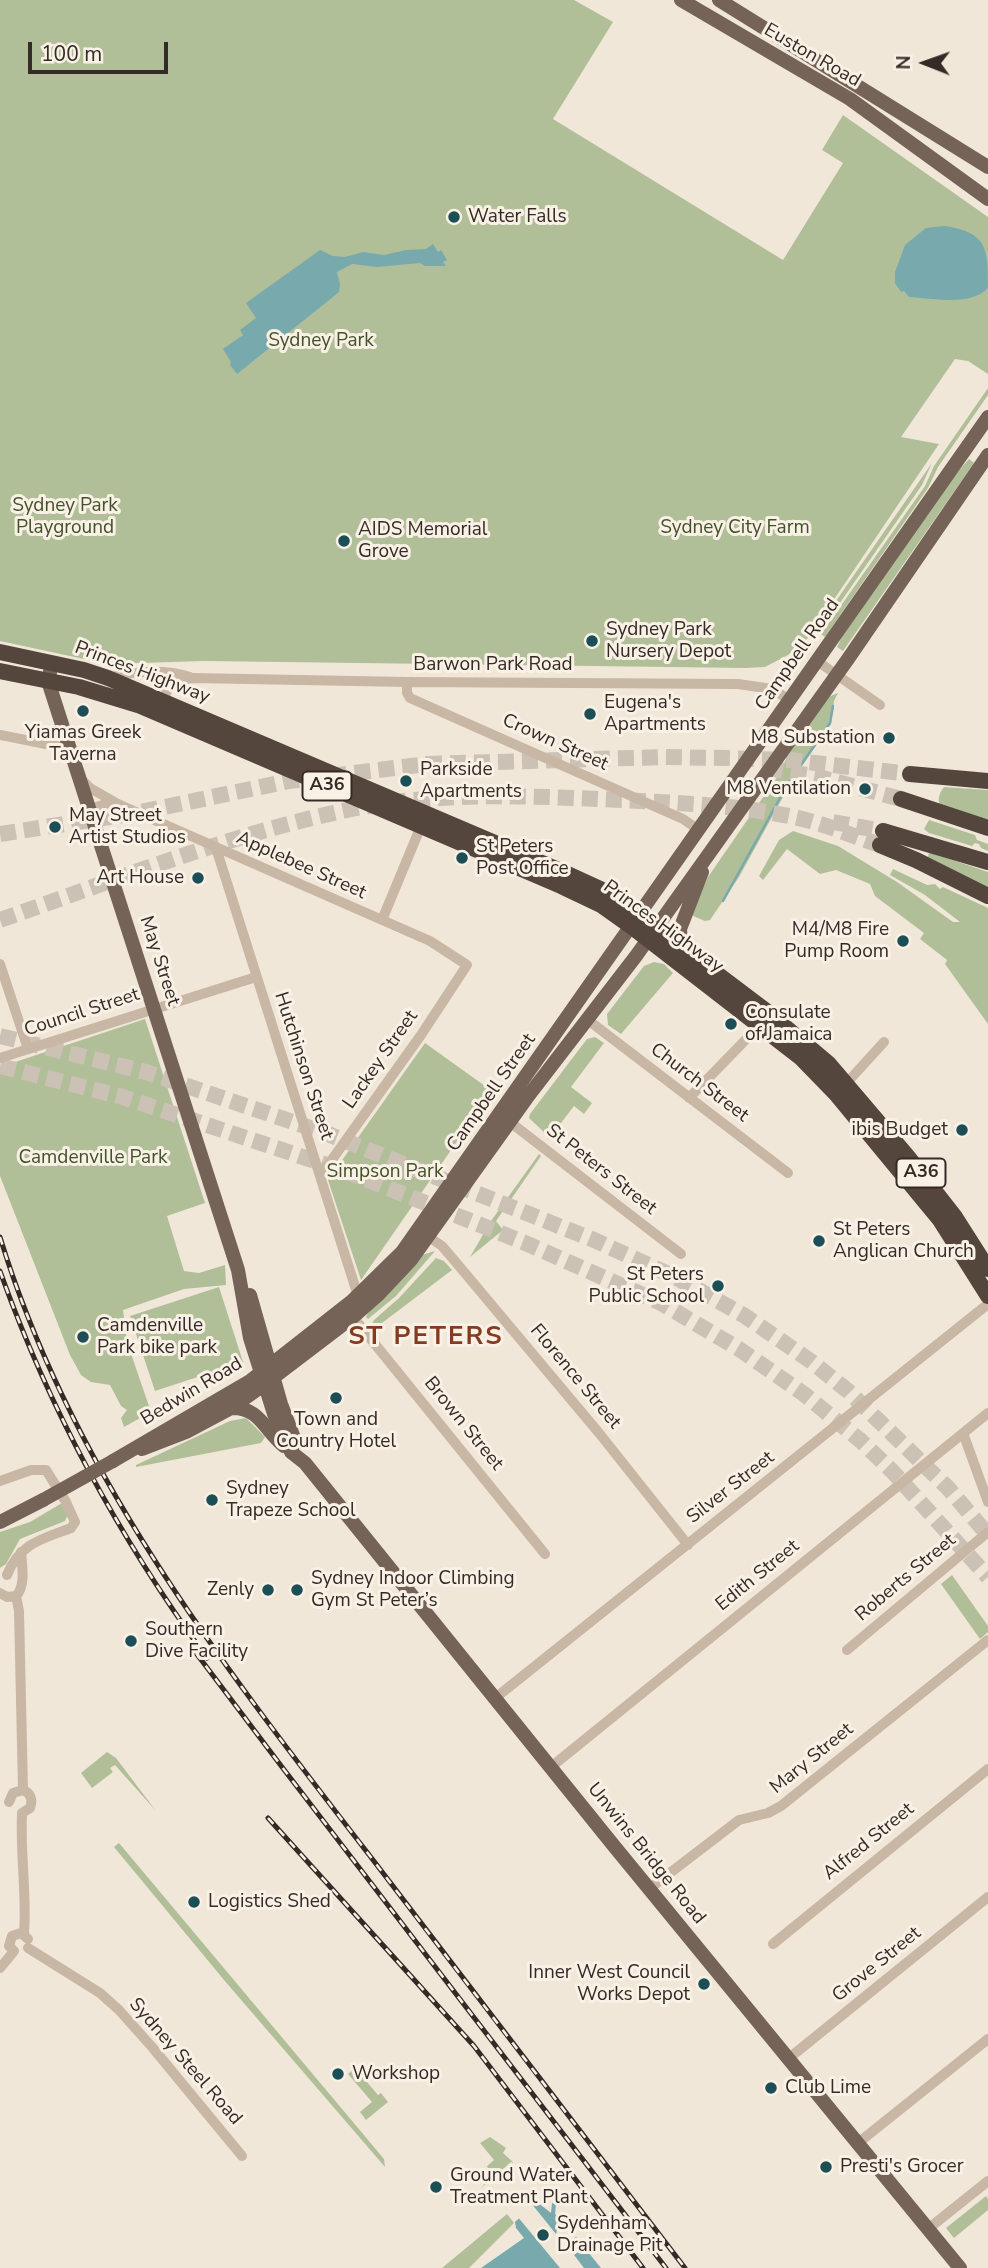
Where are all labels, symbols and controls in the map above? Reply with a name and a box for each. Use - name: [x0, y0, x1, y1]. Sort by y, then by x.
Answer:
- street label: Euston Road: [760, 19, 864, 93]
- scale bar: [32, 28, 172, 72]
- north arrow: [890, 28, 960, 98]
- text: 100 m: [41, 40, 102, 68]
- text: N: [891, 55, 917, 70]
- place label: Water Falls: [468, 206, 567, 228]
- marker: Water Falls: [446, 209, 462, 225]
- park label: Sydney Park: [268, 330, 374, 352]
- park label: Sydney Park Playground: [12, 495, 118, 539]
- park label: Sydney City Farm: [660, 517, 810, 539]
- place label: AIDS Memorial Grove: [358, 519, 487, 563]
- marker: AIDS Memorial Grove: [336, 533, 352, 549]
- street label: Campbell Road: [751, 595, 845, 715]
- place label: Sydney Park Nursery Depot: [606, 619, 731, 663]
- marker: Sydney Park Nursery Depot: [584, 633, 600, 649]
- street label: Princes Highway: [71, 637, 213, 709]
- street label: Barwon Park Road: [413, 654, 573, 676]
- place label: Eugena's Apartments: [604, 692, 706, 736]
- marker: Yiamas Greek Taverna: [75, 703, 91, 719]
- marker: Eugena's Apartments: [582, 706, 598, 722]
- street label: Crown Street: [499, 710, 611, 776]
- place label: Yiamas Greek Taverna: [25, 722, 141, 766]
- place label: M8 Substation: [751, 727, 875, 749]
- marker: M8 Substation: [881, 730, 897, 746]
- place label: Parkside Apartments: [420, 759, 522, 803]
- road number: A36: [302, 772, 352, 800]
- marker: Parkside Apartments: [398, 773, 414, 789]
- place label: M8 Ventilation: [726, 778, 851, 800]
- marker: M8 Ventilation: [857, 781, 873, 797]
- place label: May Street Artist Studios: [69, 805, 186, 849]
- marker: May Street Artist Studios: [47, 819, 63, 835]
- street label: Applebee Street: [233, 827, 369, 905]
- place label: St Peters Post Office: [476, 836, 569, 880]
- marker: St Peters Post Office: [454, 850, 470, 866]
- place label: Art House: [96, 867, 184, 889]
- marker: Art House: [190, 870, 206, 886]
- street label: Princes Highway: [599, 876, 727, 978]
- street label: May Street: [134, 913, 184, 1009]
- place label: M4/M8 Fire Pump Room: [784, 919, 889, 963]
- marker: M4/M8 Fire Pump Room: [895, 933, 911, 949]
- street label: Council Street: [22, 984, 142, 1042]
- street label: Hutchinson Street: [268, 989, 338, 1143]
- place label: Consulate of Jamaica: [745, 1002, 832, 1046]
- street label: Lackey Street: [339, 1006, 423, 1114]
- marker: Consulate of Jamaica: [723, 1016, 739, 1032]
- street label: Campbell Street: [443, 1030, 541, 1156]
- street label: Church Street: [645, 1039, 753, 1127]
- place label: ibis Budget: [852, 1119, 948, 1141]
- street label: St Peters Street: [541, 1120, 661, 1220]
- marker: ibis Budget: [954, 1122, 970, 1138]
- park label: Camdenville Park: [19, 1147, 167, 1169]
- road number: A36: [897, 1158, 946, 1188]
- park label: Simpson Park: [327, 1161, 443, 1183]
- place label: St Peters Anglican Church: [833, 1219, 974, 1263]
- marker: St Peters Anglican Church: [811, 1233, 827, 1249]
- place label: St Peters Public School: [589, 1264, 704, 1308]
- marker: St Peters Public School: [710, 1278, 726, 1294]
- place label: Camdenville Park bike park: [97, 1315, 217, 1359]
- street label: Florence Street: [525, 1320, 625, 1434]
- district label: ST PETERS: [349, 1322, 503, 1354]
- marker: Camdenville Park bike park: [75, 1329, 91, 1345]
- street label: Bedwin Road: [137, 1353, 247, 1431]
- street label: Brown Street: [418, 1373, 508, 1475]
- marker: Town and Country Hotel: [328, 1390, 344, 1406]
- place label: Town and Country Hotel: [276, 1409, 396, 1453]
- street label: Silver Street: [683, 1447, 779, 1529]
- place label: Sydney Trapeze School: [226, 1478, 356, 1522]
- marker: Sydney Trapeze School: [204, 1492, 220, 1508]
- street label: Roberts Street: [851, 1529, 961, 1627]
- street label: Edith Street: [712, 1535, 804, 1617]
- place label: Sydney Indoor Climbing Gym St Peter’s: [311, 1568, 515, 1612]
- place label: Zenly: [207, 1579, 254, 1601]
- marker: Zenly: [260, 1582, 276, 1598]
- marker: Sydney Indoor Climbing Gym St Peter’s: [289, 1582, 305, 1598]
- place label: Southern Dive Facility: [145, 1619, 248, 1663]
- marker: Southern Dive Facility: [123, 1633, 139, 1649]
- street label: Mary Street: [766, 1719, 858, 1799]
- street label: Unwins Bridge Road: [582, 1779, 710, 1929]
- street label: Alfred Street: [819, 1798, 919, 1886]
- place label: Logistics Shed: [208, 1891, 331, 1913]
- marker: Logistics Shed: [186, 1894, 202, 1910]
- street label: Grove Street: [828, 1922, 926, 2008]
- place label: Inner West Council Works Depot: [528, 1962, 690, 2006]
- marker: Inner West Council Works Depot: [696, 1976, 712, 1992]
- street label: Sydney Steel Road: [124, 1994, 246, 2130]
- place label: Workshop: [352, 2063, 440, 2085]
- marker: Workshop: [330, 2066, 346, 2082]
- place label: Club Lime: [785, 2077, 871, 2099]
- marker: Club Lime: [763, 2080, 779, 2096]
- place label: Presti's Grocer: [840, 2156, 964, 2178]
- marker: Presti's Grocer: [818, 2159, 834, 2175]
- place label: Ground Water Treatment Plant: [450, 2165, 587, 2209]
- marker: Ground Water Treatment Plant: [428, 2179, 444, 2195]
- place label: Sydenham Drainage Pit: [557, 2213, 662, 2257]
- marker: Sydenham Drainage Pit: [535, 2227, 551, 2243]

